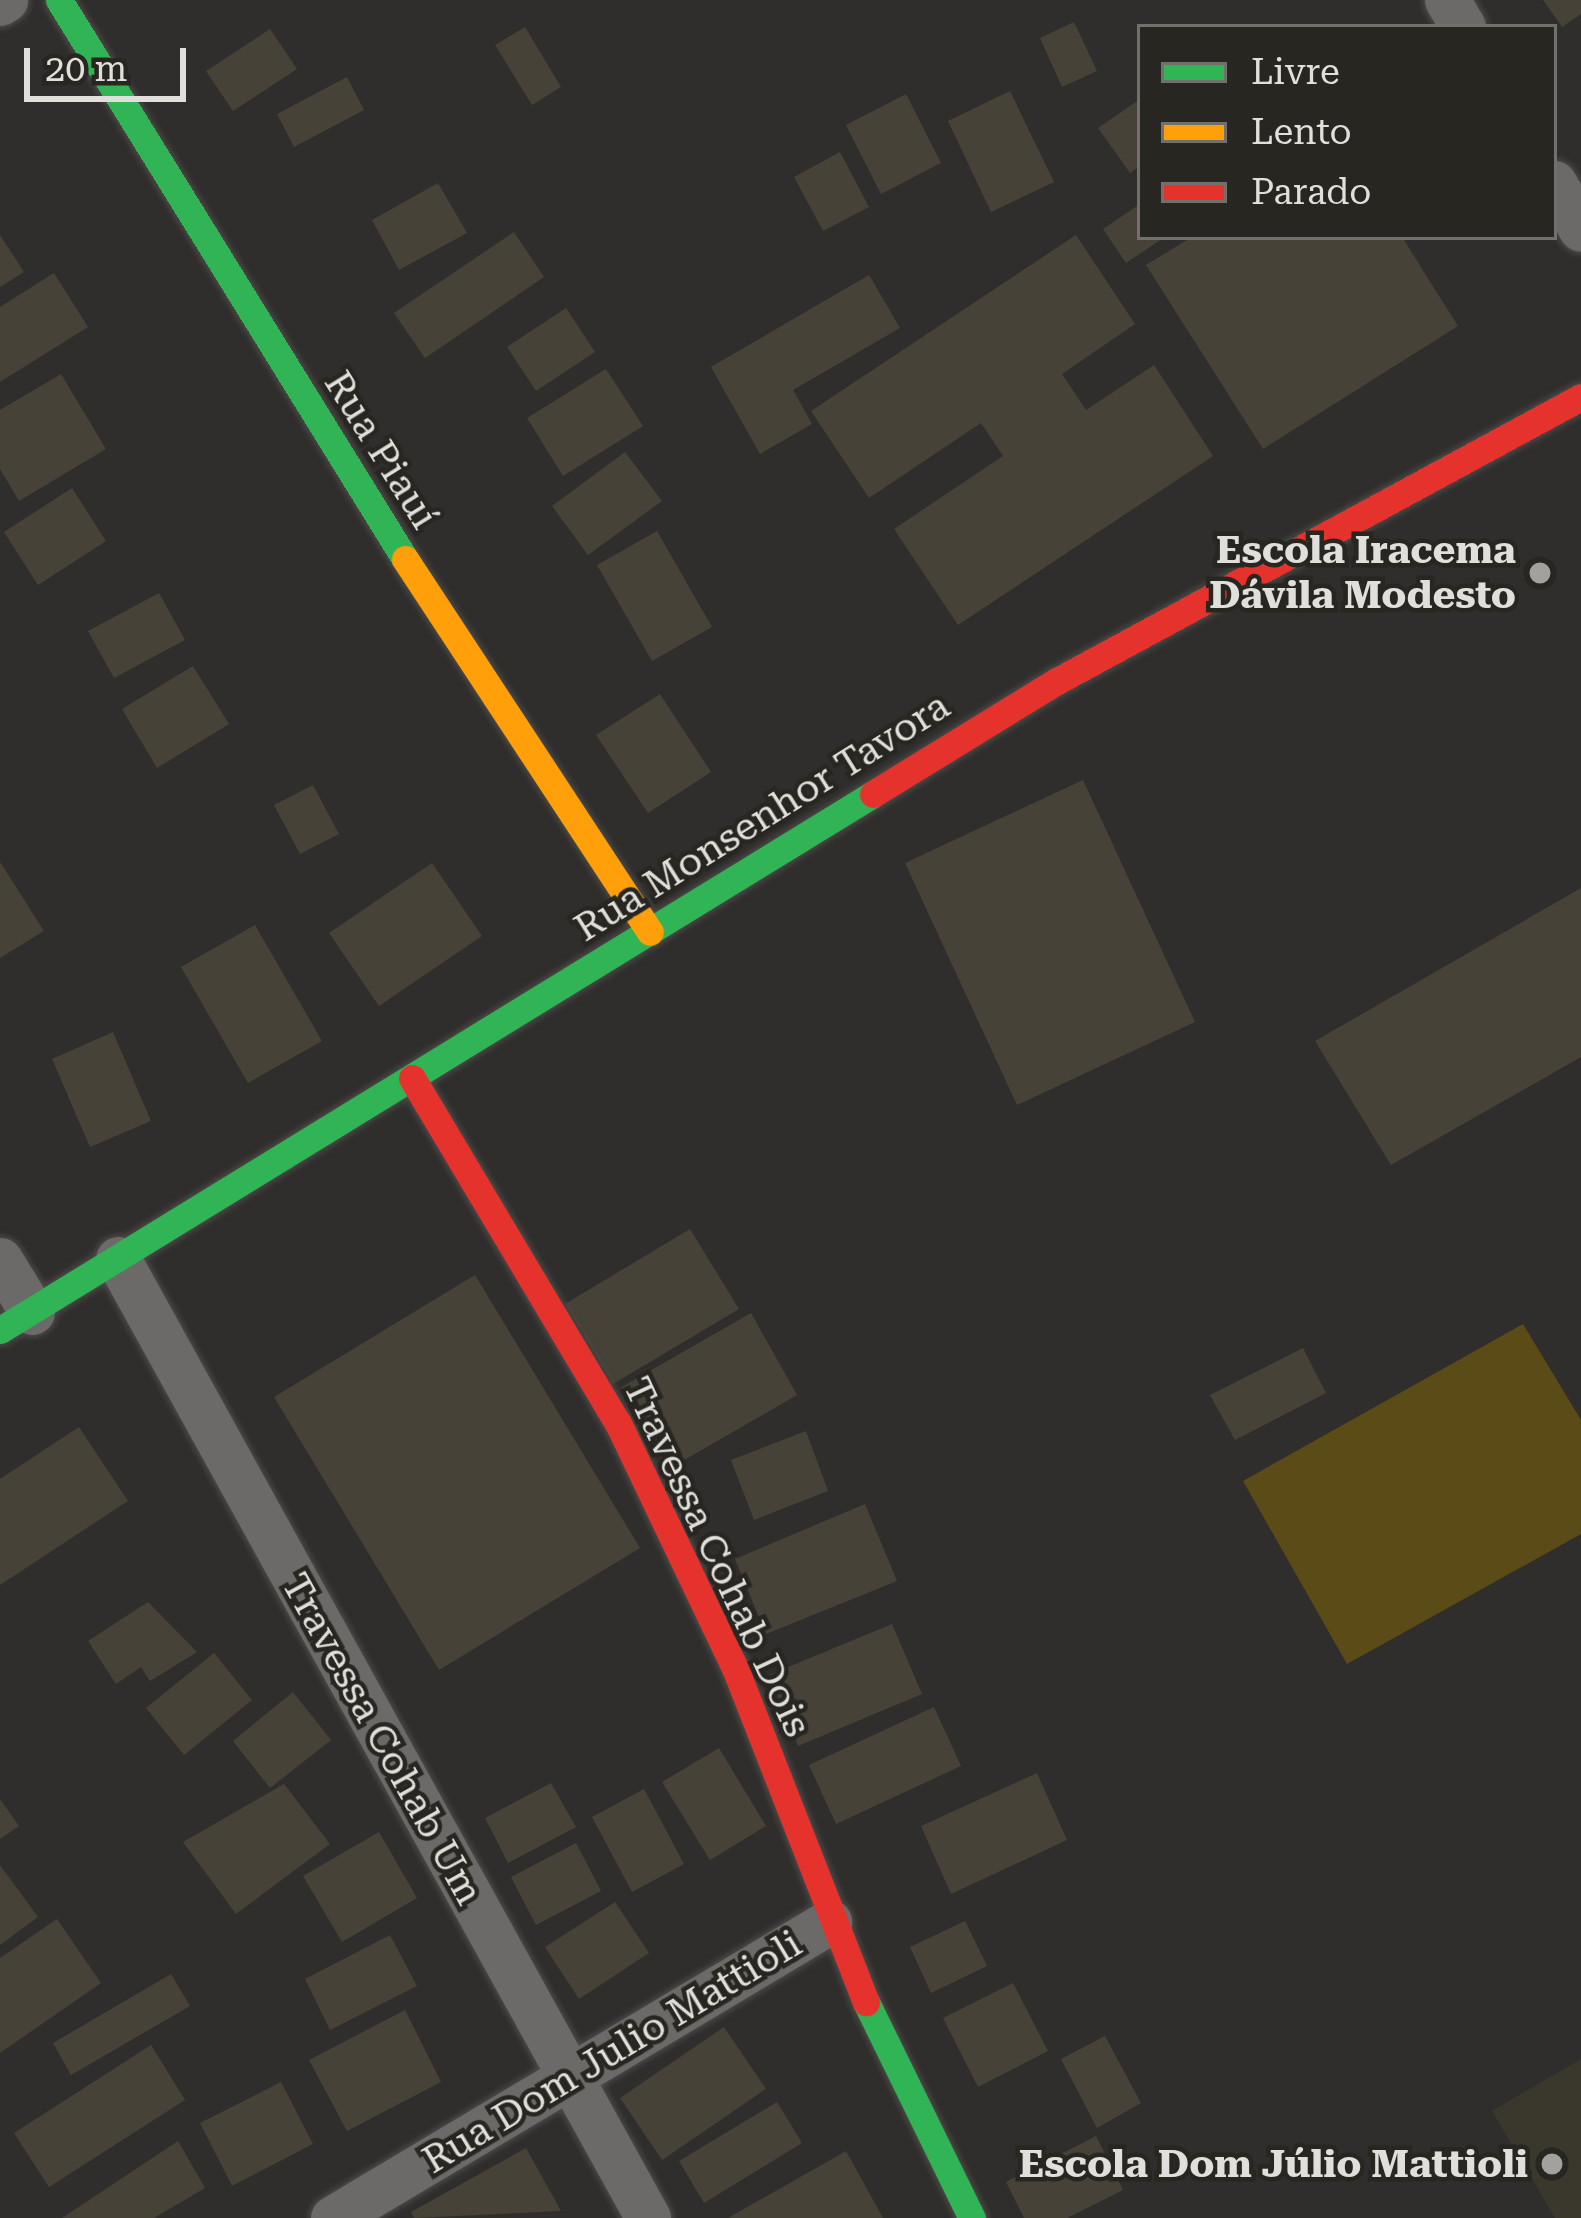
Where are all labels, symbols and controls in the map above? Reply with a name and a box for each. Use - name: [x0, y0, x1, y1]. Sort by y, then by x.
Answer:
- scale bar: [30, 24, 192, 98]
- legend: [1137, 24, 1557, 240]
- text: 20 m: [45, 48, 127, 90]
- text: Livre: [1251, 51, 1340, 93]
- text: Lento: [1251, 111, 1352, 153]
- text: Parado: [1251, 171, 1371, 213]
- street label: Rua Piauí: [314, 363, 448, 537]
- place label: Escola Iracema Dávila Modesto: [1209, 528, 1516, 619]
- marker: Escola Iracema Dávila Modesto: [1527, 560, 1553, 586]
- street label: Rua Monsenhor Tavora: [566, 682, 958, 952]
- street label: Travessa Cohab Dois: [613, 1370, 821, 1744]
- street label: Travessa Cohab Um: [271, 1565, 493, 1913]
- street label: Rua Dom Julio Mattioli: [414, 1920, 810, 2184]
- place label: Escola Dom Júlio Mattioli: [1019, 2141, 1528, 2187]
- marker: Escola Dom Júlio Mattioli: [1539, 2151, 1565, 2177]

